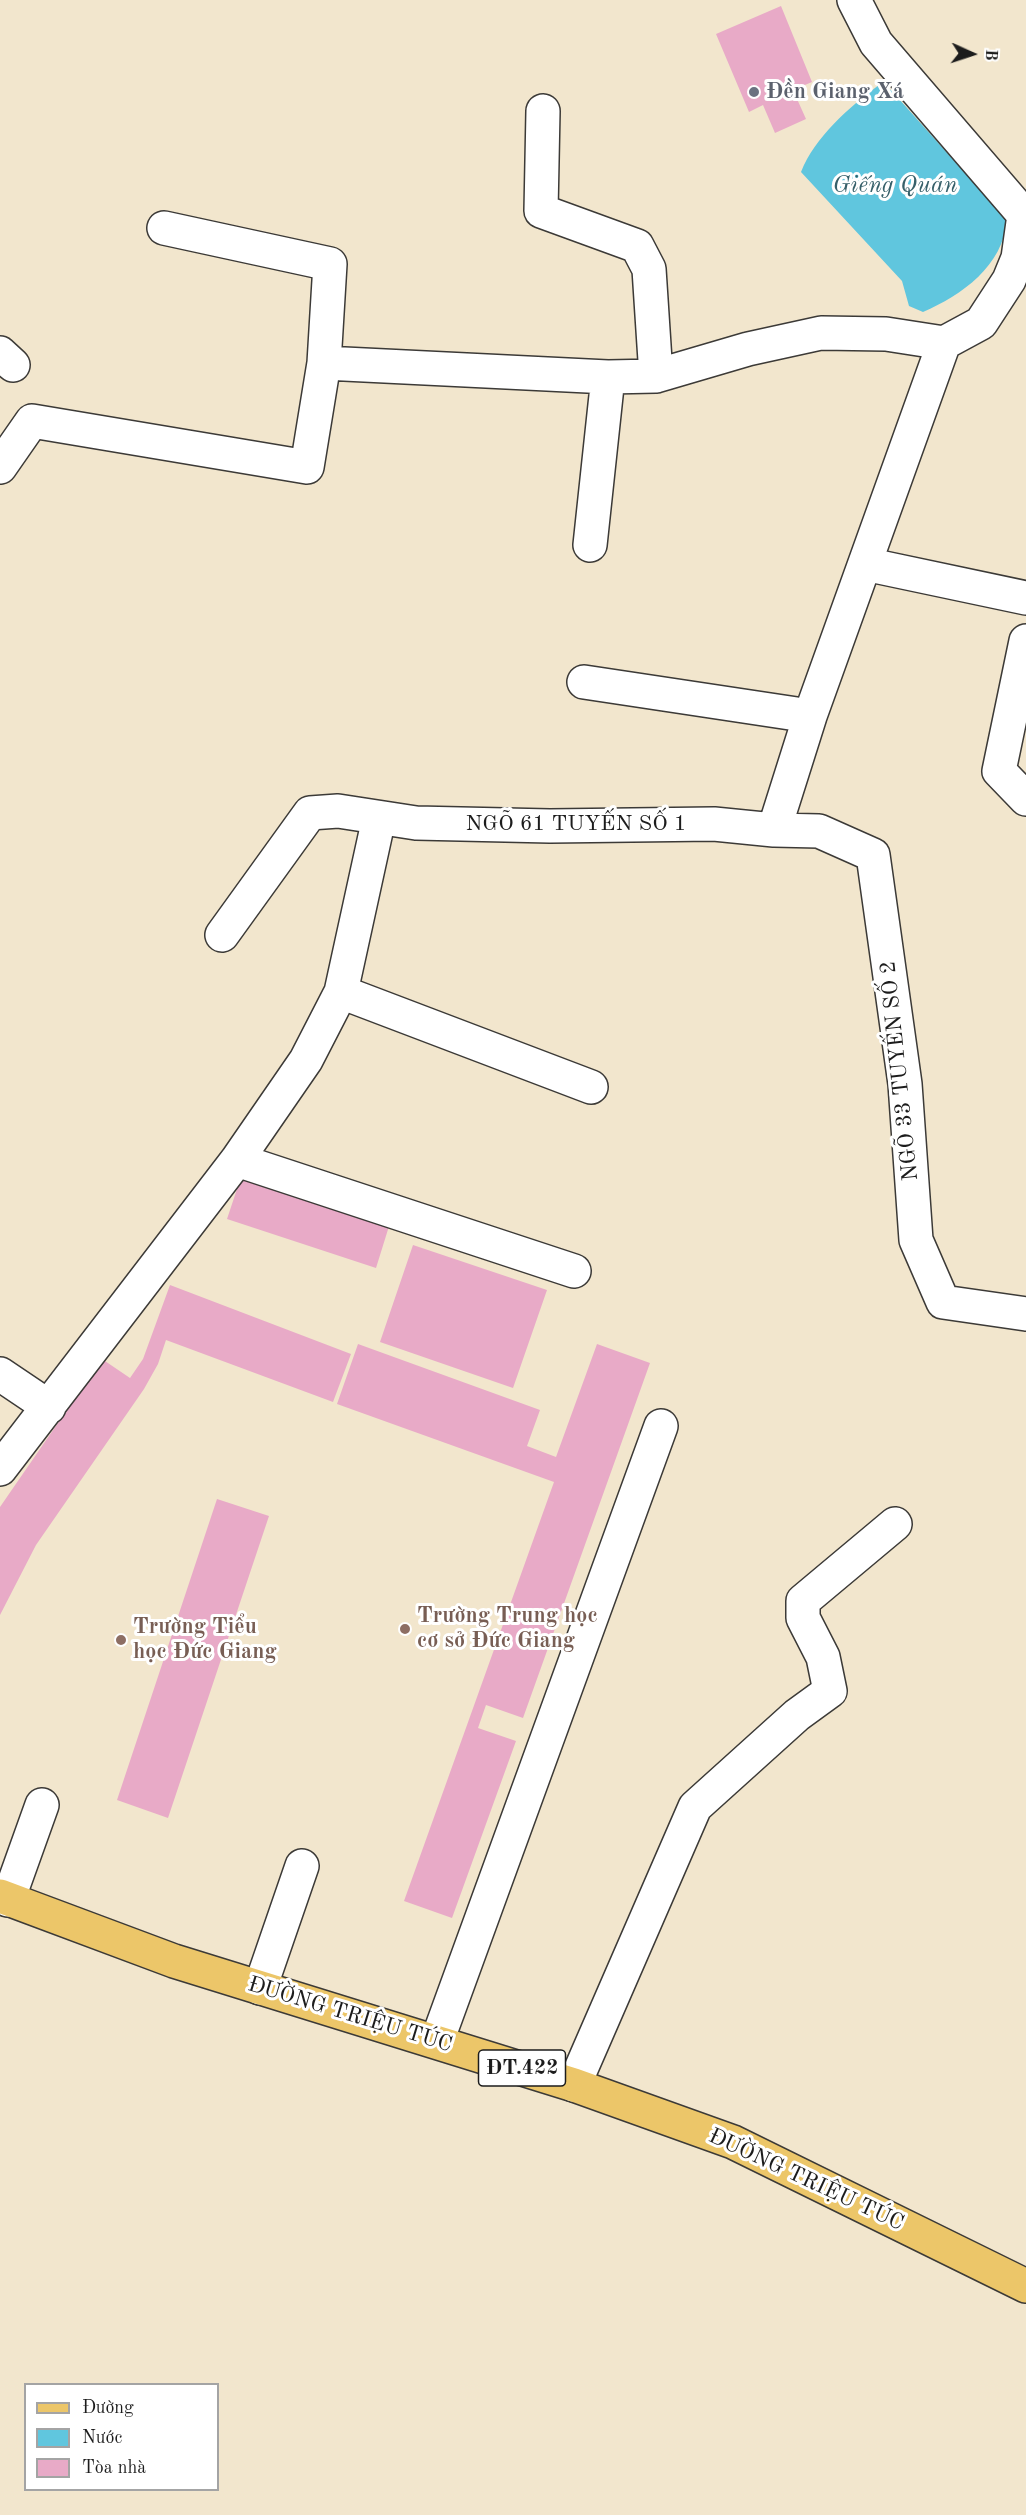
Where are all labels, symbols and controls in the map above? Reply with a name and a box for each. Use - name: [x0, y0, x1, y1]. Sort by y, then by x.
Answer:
- north arrow: [942, 24, 1002, 84]
- text: B: [982, 49, 998, 61]
- place label: Đền Giang Xá: [766, 79, 904, 105]
- marker: Đền Giang Xá: [747, 85, 761, 99]
- water label: Giếng Quán: [833, 172, 957, 200]
- street label: NGÕ 61 TUYẾN SỐ 1: [465, 811, 687, 837]
- street label: NGÕ 33 TUYẾN SỐ 2: [875, 960, 925, 1182]
- place label: Trường Trung học cơ sở Đức Giang: [417, 1603, 598, 1654]
- place label: Trường Tiểu học Đức Giang: [133, 1614, 277, 1666]
- marker: Trường Trung học cơ sở Đức Giang: [398, 1622, 412, 1636]
- marker: Trường Tiểu học Đức Giang: [114, 1633, 128, 1647]
- street label: ĐƯỜNG TRIỆU TÚC: [245, 1971, 455, 2059]
- road number: ĐT.422: [478, 2050, 566, 2086]
- street label: ĐƯỜNG TRIỆU TÚC: [704, 2123, 908, 2237]
- legend: [24, 2383, 219, 2491]
- text: Đường: [82, 2399, 134, 2417]
- text: Nước: [82, 2429, 122, 2447]
- text: Tòa nhà: [82, 2459, 146, 2477]

